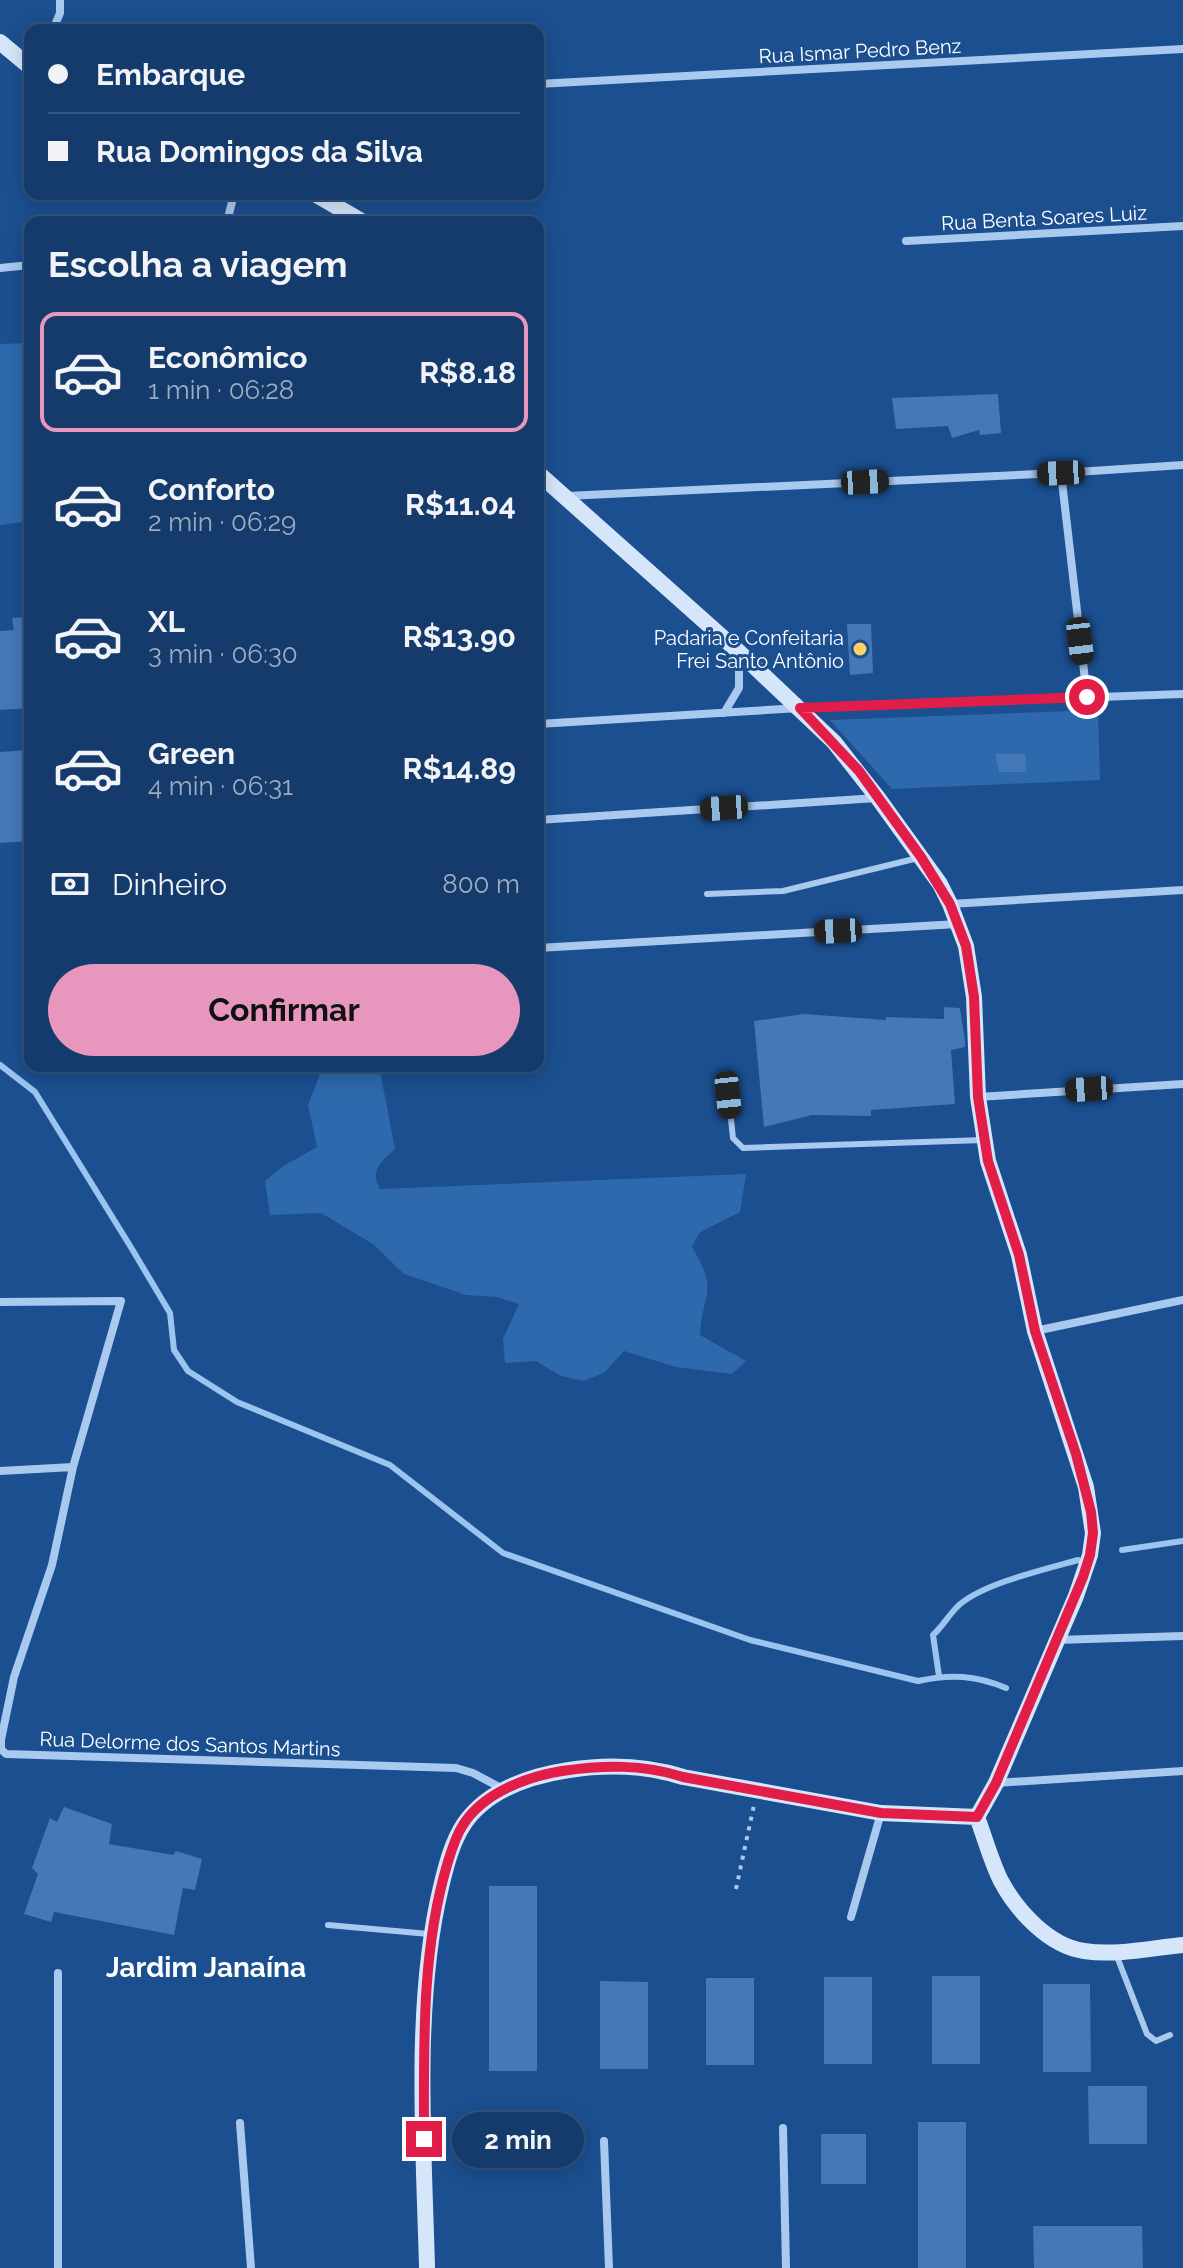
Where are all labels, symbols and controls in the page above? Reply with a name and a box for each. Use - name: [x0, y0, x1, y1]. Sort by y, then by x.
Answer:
- street label: Rua Ismar Pedro Benz: [758, 34, 962, 68]
- text: Embarque: [96, 57, 245, 92]
- text: Rua Domingos da Silva: [96, 134, 423, 169]
- street label: Rua Benta Soares Luiz: [941, 201, 1148, 235]
- text: Escolha a viagem: [48, 243, 348, 285]
- icon: car: [52, 336, 124, 408]
- text: Econômico: [148, 340, 308, 375]
- text: R$8.18: [419, 355, 516, 390]
- text: 1 min · 06:28: [148, 375, 294, 405]
- car: [1036, 460, 1086, 486]
- icon: car: [52, 468, 124, 540]
- car: [840, 469, 890, 495]
- text: Conforto: [148, 472, 275, 507]
- text: R$11.04: [405, 487, 516, 522]
- text: 2 min · 06:29: [148, 507, 296, 537]
- icon: car: [52, 600, 124, 672]
- text: XL: [148, 604, 185, 639]
- car: [1065, 616, 1095, 666]
- text: R$13.90: [403, 619, 516, 654]
- place label: Padaria e Confeitaria Frei Santo Antônio: [654, 626, 844, 673]
- text: 3 min · 06:30: [148, 639, 298, 669]
- marker: Padaria e Confeitaria Frei Santo Antônio: [851, 640, 869, 658]
- route start: [1069, 679, 1105, 715]
- icon: car: [52, 732, 124, 804]
- text: Green: [148, 736, 235, 771]
- text: R$14.89: [403, 751, 516, 786]
- text: 4 min · 06:31: [148, 771, 293, 801]
- car: [699, 794, 749, 822]
- icon: cash: [48, 862, 92, 906]
- text: Dinheiro: [112, 867, 227, 902]
- text: 800 m: [442, 869, 520, 899]
- car: [813, 918, 863, 944]
- button: Confirmar: [48, 964, 520, 1056]
- car: [714, 1070, 742, 1120]
- car: [1064, 1075, 1114, 1103]
- street label: Rua Delorme dos Santos Martins: [39, 1727, 341, 1761]
- district label: Jardim Janaína: [106, 1951, 306, 1984]
- callout: 2 min: [452, 2111, 584, 2167]
- route end: [406, 2121, 442, 2157]
- text: 2 min: [484, 2125, 552, 2155]

